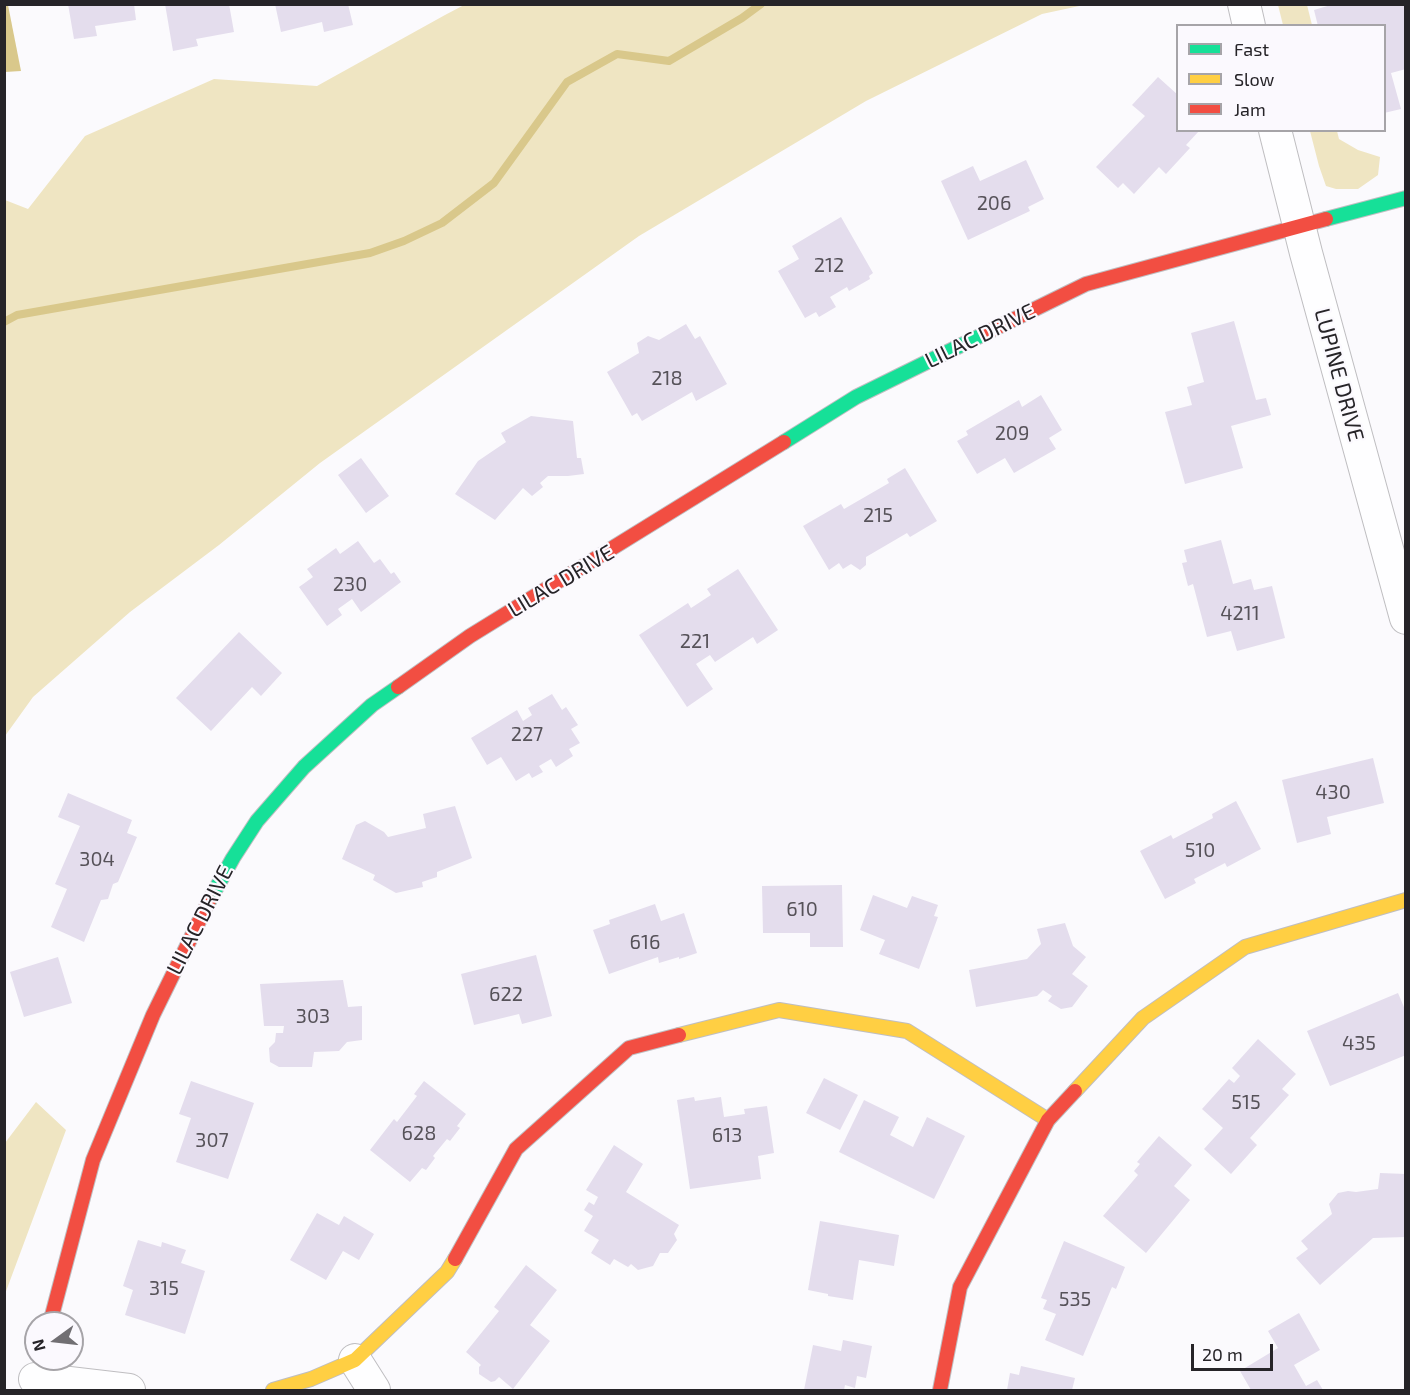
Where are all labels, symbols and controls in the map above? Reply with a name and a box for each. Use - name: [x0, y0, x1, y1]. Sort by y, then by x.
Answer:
- legend: [1176, 24, 1386, 132]
- text: Fast: [1234, 38, 1269, 60]
- text: Slow: [1234, 68, 1274, 90]
- text: Jam: [1234, 98, 1266, 120]
- house number: 206: [977, 191, 1011, 215]
- house number: 212: [814, 253, 844, 277]
- street label: LILAC DRIVE: [921, 298, 1039, 374]
- street label: LUPINE DRIVE: [1309, 306, 1369, 444]
- house number: 218: [651, 366, 683, 390]
- house number: 209: [995, 421, 1029, 445]
- house number: 215: [863, 503, 893, 527]
- street label: LILAC DRIVE: [503, 539, 619, 623]
- house number: 230: [333, 572, 367, 596]
- house number: 4211: [1220, 601, 1260, 625]
- house number: 221: [680, 629, 710, 653]
- house number: 227: [511, 722, 543, 746]
- house number: 430: [1315, 780, 1351, 804]
- house number: 510: [1185, 838, 1215, 862]
- house number: 304: [79, 847, 115, 871]
- street label: LILAC DRIVE: [161, 861, 239, 979]
- house number: 610: [786, 897, 818, 921]
- house number: 616: [630, 930, 660, 954]
- house number: 622: [489, 982, 523, 1006]
- house number: 303: [296, 1004, 330, 1028]
- house number: 435: [1342, 1031, 1376, 1055]
- house number: 515: [1231, 1090, 1261, 1114]
- house number: 628: [402, 1121, 436, 1145]
- house number: 613: [712, 1123, 742, 1147]
- house number: 307: [195, 1128, 229, 1152]
- house number: 315: [149, 1276, 179, 1300]
- house number: 535: [1059, 1287, 1091, 1311]
- north arrow: [24, 1311, 84, 1371]
- scale bar: [1194, 1332, 1276, 1370]
- text: N: [27, 1337, 49, 1353]
- text: 20 m: [1202, 1343, 1243, 1365]

